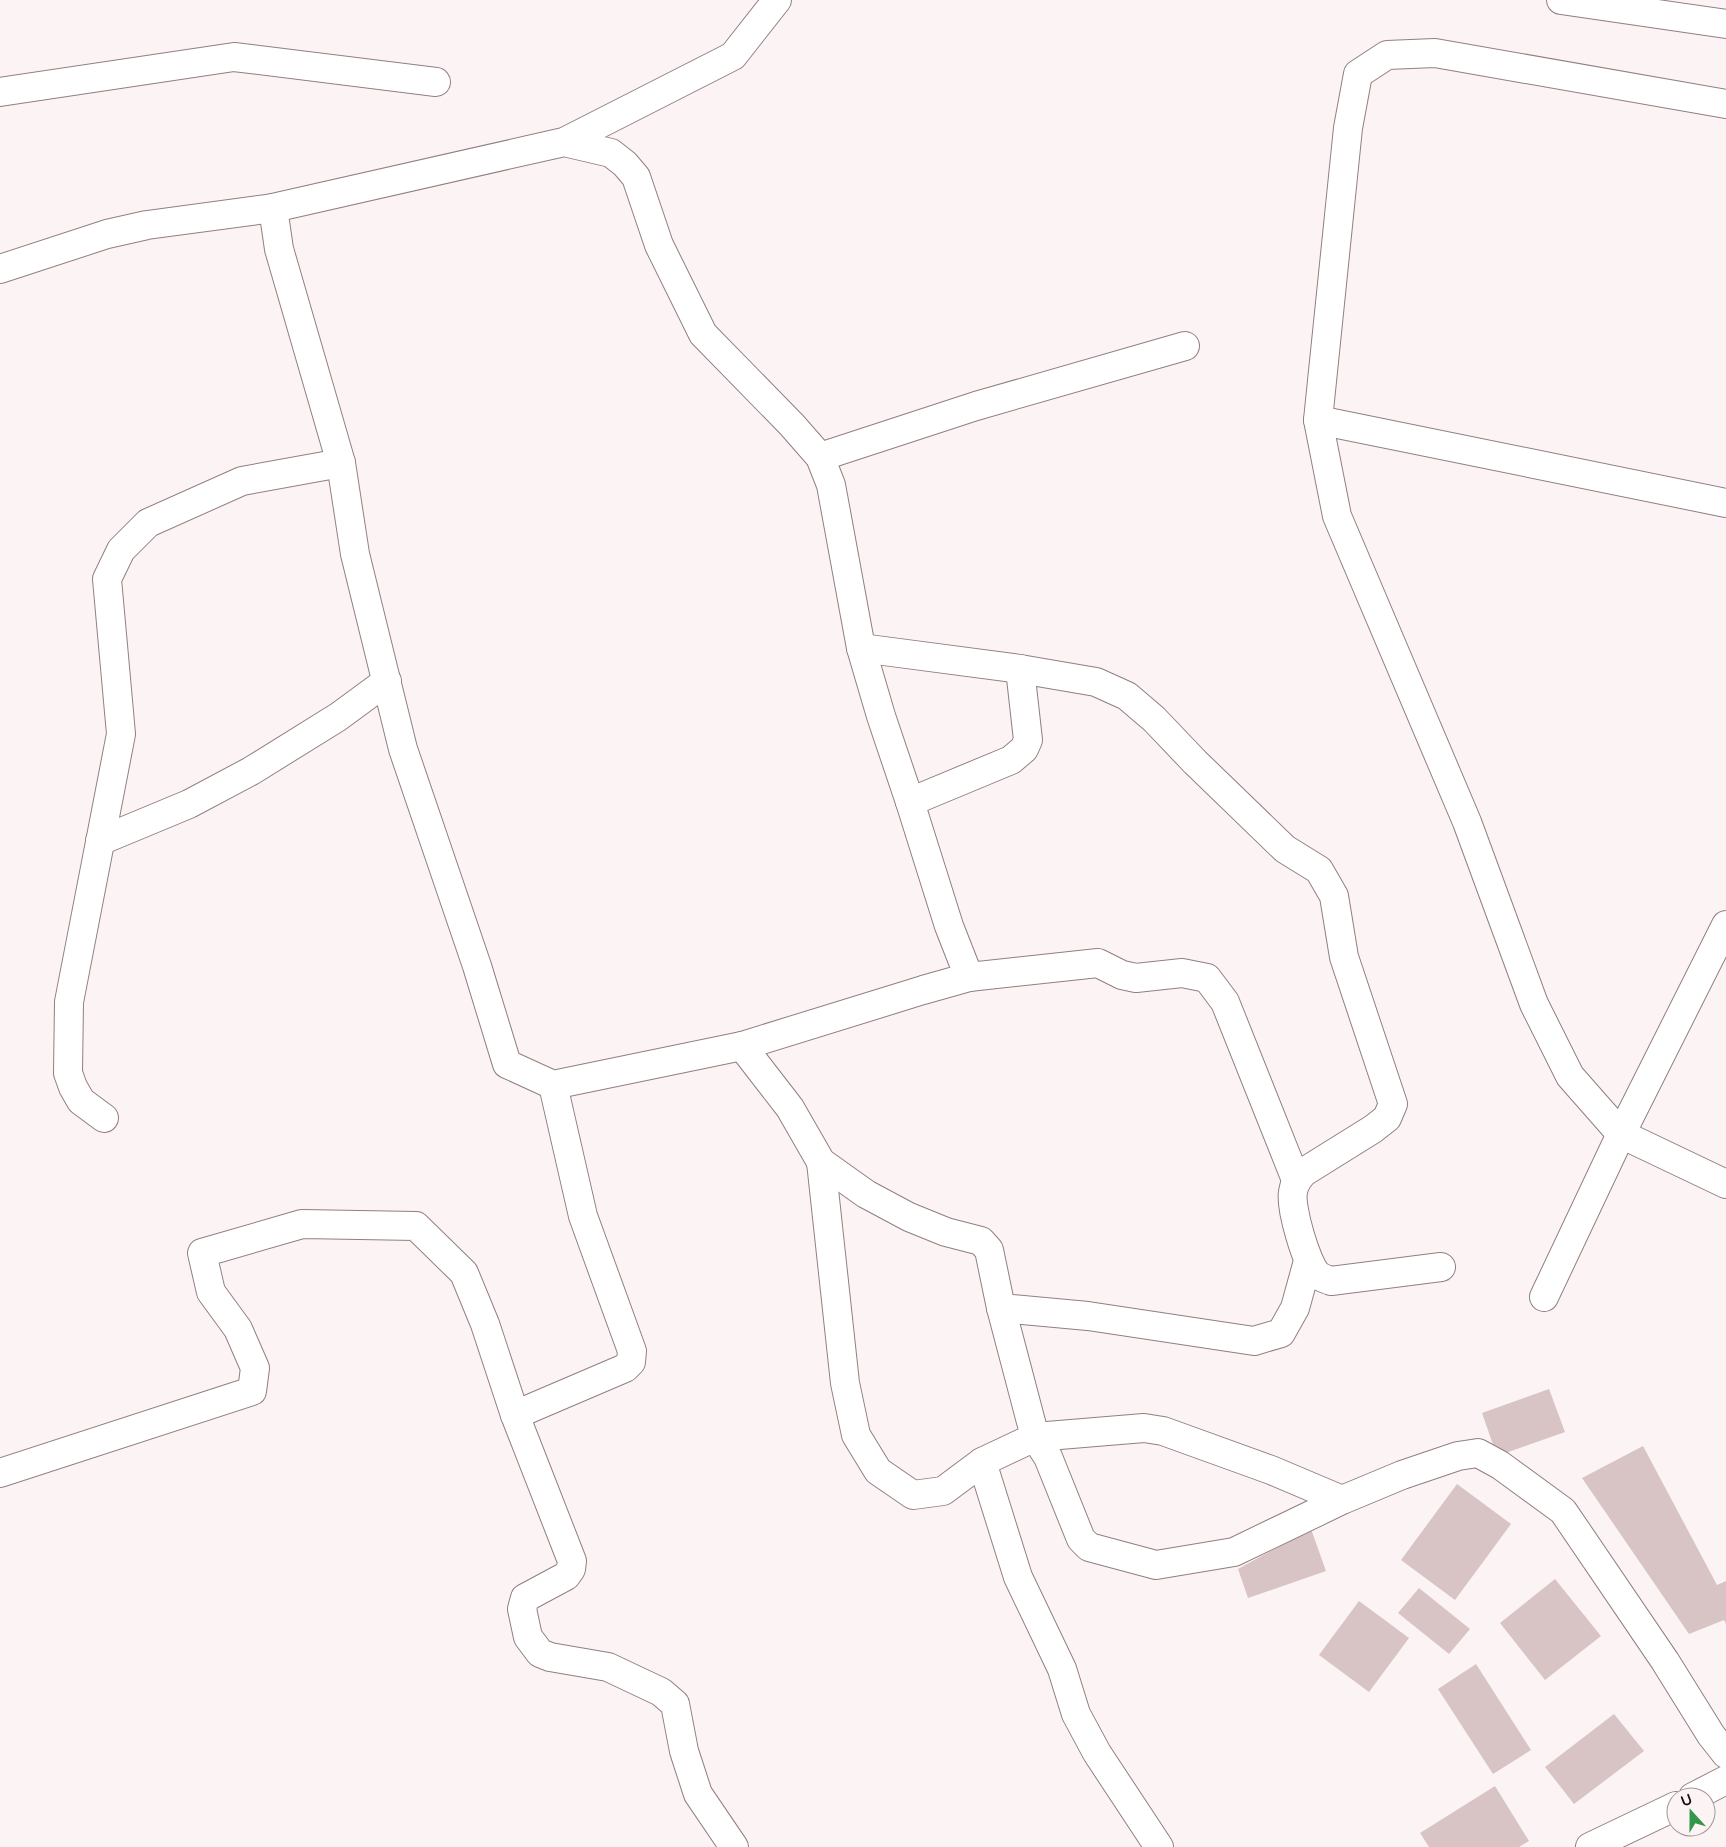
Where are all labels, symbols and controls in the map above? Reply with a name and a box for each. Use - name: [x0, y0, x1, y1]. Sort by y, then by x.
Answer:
- north arrow: [1666, 1787, 1716, 1837]
- text: U: [1679, 1790, 1695, 1810]

